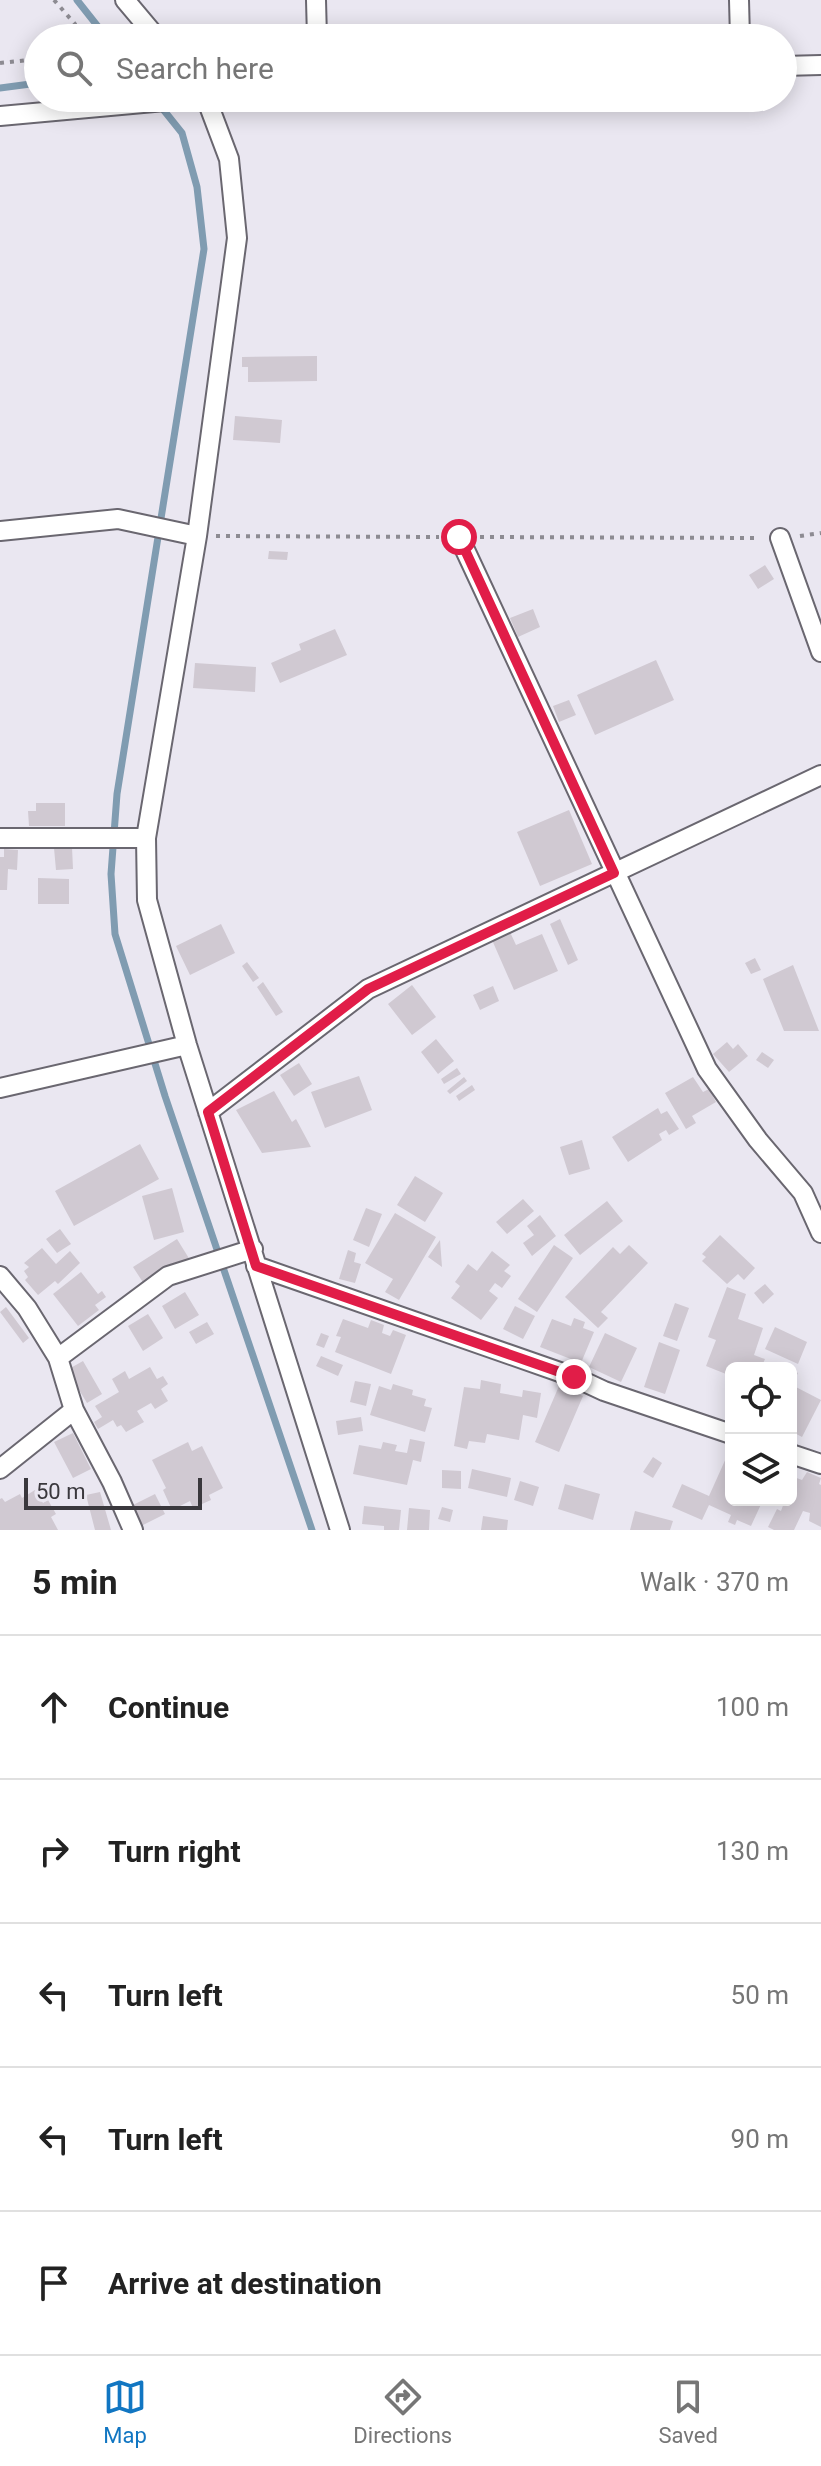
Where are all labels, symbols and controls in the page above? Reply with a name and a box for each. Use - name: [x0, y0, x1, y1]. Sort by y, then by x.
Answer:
- search box: [24, 24, 797, 112]
- icon: search: [52, 46, 96, 90]
- text: Search here: [116, 51, 274, 86]
- route start: [441, 519, 477, 555]
- route end: [556, 1359, 592, 1395]
- map controls: [725, 1362, 797, 1506]
- button: locate: [725, 1362, 797, 1434]
- button: layers: [725, 1434, 797, 1506]
- scale bar: [24, 1474, 202, 1510]
- text: 50 m: [36, 1479, 85, 1504]
- text: 5 min: [32, 1562, 117, 1602]
- text: Walk · 370 m: [640, 1567, 789, 1597]
- icon: ahead: [32, 1685, 76, 1729]
- text: Continue: [108, 1690, 229, 1725]
- text: 100 m: [716, 1692, 789, 1722]
- icon: right: [32, 1829, 76, 1873]
- text: Turn right: [108, 1834, 241, 1869]
- text: 130 m: [716, 1836, 789, 1866]
- icon: left: [32, 1973, 76, 2017]
- text: Turn left: [108, 1978, 223, 2013]
- text: 50 m: [731, 1980, 789, 2010]
- icon: left: [32, 2117, 76, 2161]
- text: Turn left: [108, 2122, 223, 2157]
- text: 90 m: [731, 2124, 789, 2154]
- icon: arrive: [32, 2261, 76, 2305]
- text: Arrive at destination: [108, 2266, 382, 2301]
- tab: Map: [103, 2375, 147, 2448]
- tab: Directions: [353, 2375, 452, 2448]
- tab: Saved: [658, 2375, 718, 2448]

